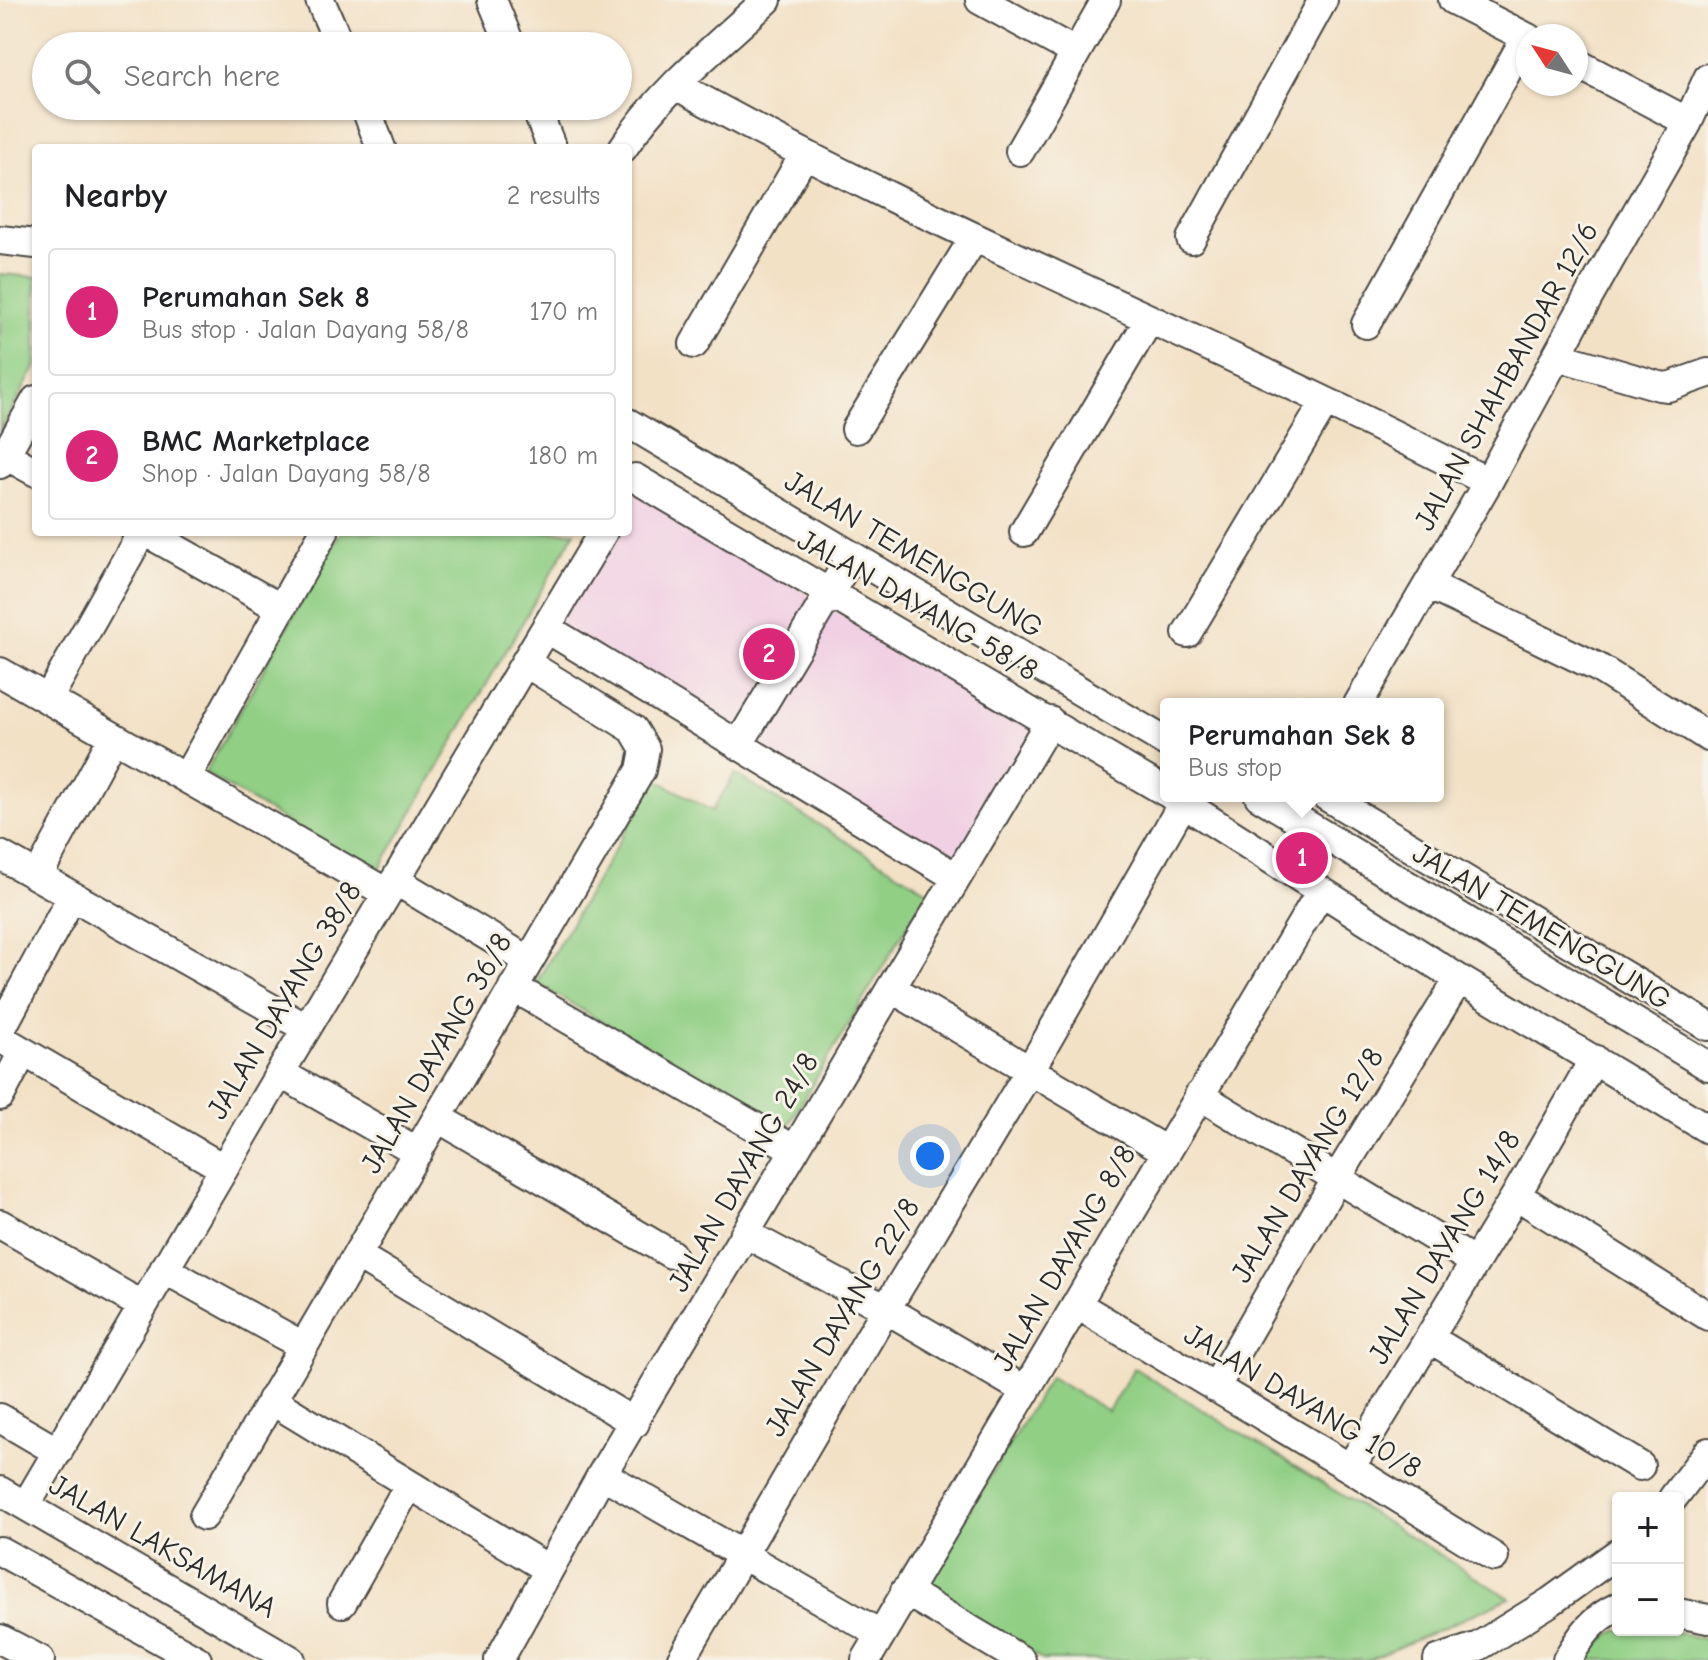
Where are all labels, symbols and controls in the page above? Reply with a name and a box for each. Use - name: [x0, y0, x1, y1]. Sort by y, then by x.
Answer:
- north arrow: [1516, 24, 1588, 96]
- search box: [32, 32, 632, 120]
- icon: search: [60, 54, 104, 98]
- text: Search here: [124, 59, 280, 94]
- text: Nearby: [64, 176, 167, 216]
- text: 2 results: [507, 181, 600, 211]
- street label: JALAN SHAHBANDAR 12/6: [1407, 216, 1606, 537]
- text: Perumahan Sek 8: [142, 280, 370, 315]
- text: 1: [87, 297, 97, 327]
- text: 170 m: [529, 297, 598, 327]
- text: Bus stop · Jalan Dayang 58/8: [142, 315, 469, 345]
- text: BMC Marketplace: [142, 424, 370, 459]
- text: 2: [86, 441, 98, 471]
- text: 180 m: [528, 441, 598, 471]
- text: Shop · Jalan Dayang 58/8: [142, 459, 431, 489]
- street label: JALAN TEMENGGUNG: [778, 463, 1049, 645]
- street label: JALAN DAYANG 58/8: [791, 522, 1044, 689]
- pin: 2: [743, 624, 795, 684]
- popup: [1160, 698, 1444, 802]
- text: Perumahan Sek 8: [1188, 718, 1416, 753]
- text: Bus stop: [1188, 753, 1282, 783]
- pin: 1: [1276, 828, 1328, 888]
- street label: JALAN TEMENGGUNG: [1406, 835, 1677, 1017]
- street label: JALAN DAYANG 38/8: [200, 875, 369, 1125]
- street label: JALAN DAYANG 36/8: [353, 927, 519, 1180]
- street label: JALAN DAYANG 12/8: [1224, 1042, 1391, 1289]
- street label: JALAN DAYANG 24/8: [661, 1047, 826, 1298]
- street label: JALAN DAYANG 14/8: [1361, 1124, 1528, 1370]
- your location: [910, 1136, 950, 1176]
- street label: JALAN DAYANG 8/8: [985, 1139, 1143, 1378]
- street label: JALAN DAYANG 22/8: [758, 1192, 927, 1443]
- street label: JALAN DAYANG 10/8: [1178, 1317, 1428, 1486]
- street label: JALAN LAKSAMANA: [43, 1467, 282, 1626]
- map controls: [1612, 1492, 1684, 1636]
- button: +: [1612, 1492, 1684, 1564]
- button: −: [1612, 1564, 1684, 1636]

